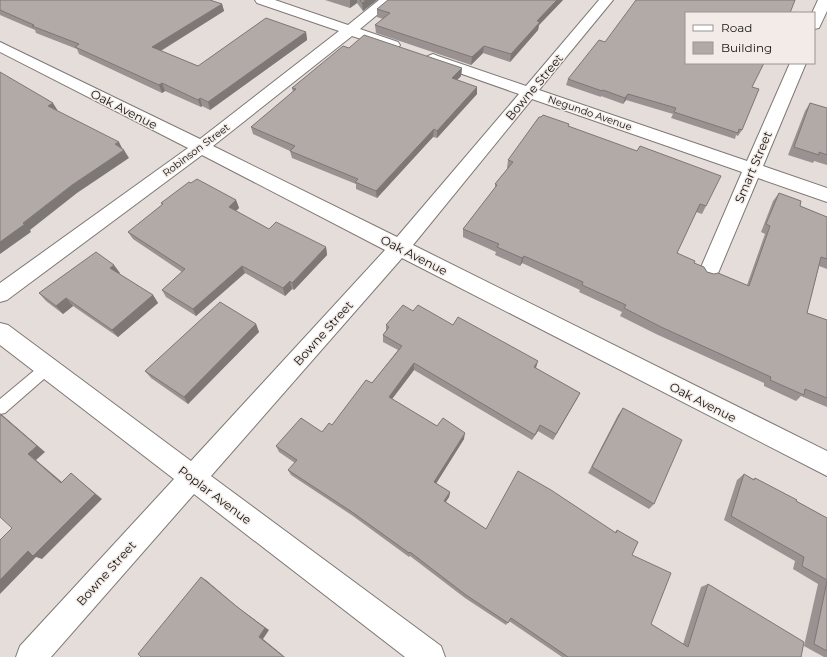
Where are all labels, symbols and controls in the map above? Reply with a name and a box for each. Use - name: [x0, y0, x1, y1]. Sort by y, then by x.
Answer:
- legend: [685, 12, 815, 64]
- text: Road: [721, 20, 752, 35]
- text: Building: [721, 40, 772, 55]
- street label: Bowne Street: [502, 51, 566, 123]
- street label: Oak Avenue: [88, 86, 160, 132]
- street label: Negundo Avenue: [546, 93, 634, 133]
- street label: Robinson Street: [160, 121, 232, 179]
- street label: Smart Street: [731, 129, 775, 205]
- street label: Oak Avenue: [378, 232, 450, 278]
- street label: Bowne Street: [290, 298, 356, 368]
- street label: Oak Avenue: [667, 379, 739, 425]
- street label: Poplar Avenue: [175, 463, 255, 527]
- street label: Bowne Street: [73, 538, 139, 608]

